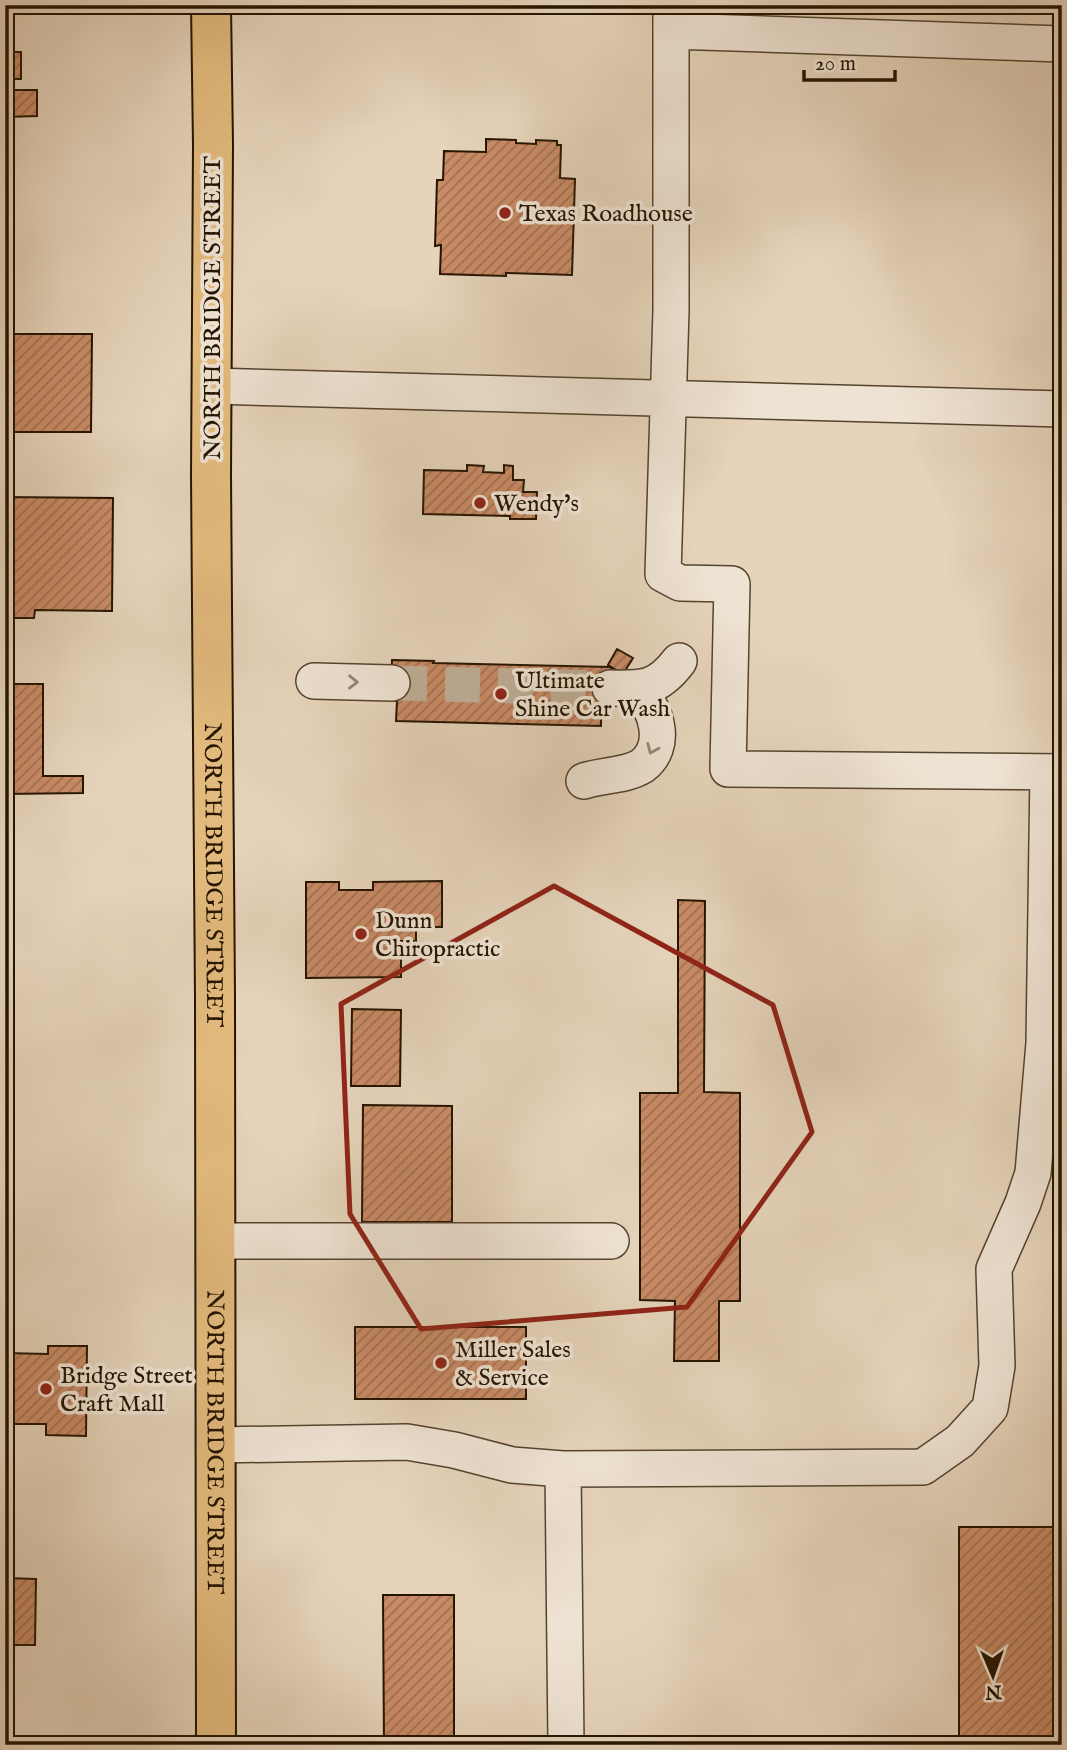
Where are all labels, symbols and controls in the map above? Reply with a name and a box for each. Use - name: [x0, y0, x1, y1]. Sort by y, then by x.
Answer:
- scale bar: [804, 38, 895, 82]
- text: 20 m: [815, 51, 856, 78]
- street label: NORTH BRIDGE STREET: [198, 155, 229, 460]
- place label: Texas Roadhouse: [519, 199, 693, 230]
- marker: Texas Roadhouse: [497, 205, 513, 221]
- place label: Wendy's: [494, 489, 579, 520]
- marker: Wendy's: [472, 495, 488, 511]
- place label: Ultimate Shine Car Wash: [515, 666, 670, 725]
- one-way arrow: [348, 674, 359, 690]
- marker: Ultimate Shine Car Wash: [493, 686, 509, 702]
- street label: NORTH BRIDGE STREET: [196, 723, 229, 1028]
- one-way arrow: [647, 742, 660, 755]
- place label: Dunn Chiropractic: [375, 906, 500, 965]
- marker: Dunn Chiropractic: [353, 926, 369, 942]
- street label: NORTH BRIDGE STREET: [198, 1290, 230, 1595]
- place label: Miller Sales & Service: [455, 1335, 571, 1394]
- marker: Miller Sales & Service: [433, 1355, 449, 1371]
- place label: Bridge Street Craft Mall: [60, 1361, 193, 1420]
- marker: Bridge Street Craft Mall: [38, 1381, 54, 1397]
- north arrow: [958, 1642, 1028, 1712]
- text: N: [984, 1679, 1003, 1703]

